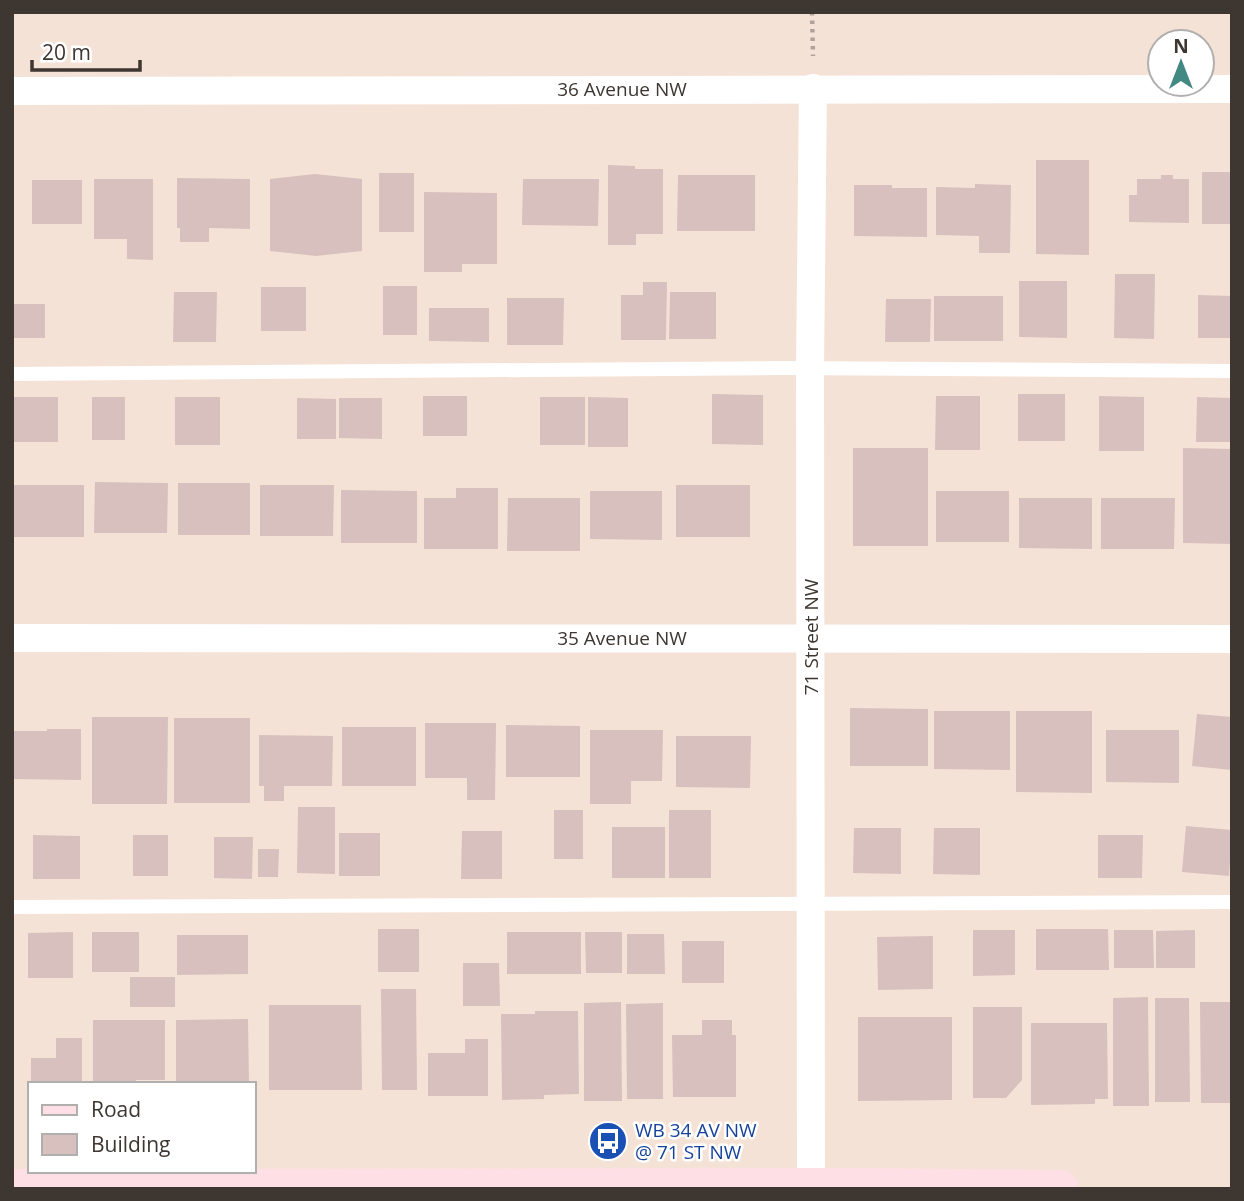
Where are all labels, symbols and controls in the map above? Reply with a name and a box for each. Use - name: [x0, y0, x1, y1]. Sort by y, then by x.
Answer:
- scale bar: [32, 28, 140, 72]
- north arrow: [1146, 28, 1216, 98]
- text: N: [1173, 33, 1189, 59]
- text: 20 m: [42, 38, 91, 66]
- street label: 36 Avenue NW: [557, 76, 687, 102]
- street label: 71 Street NW: [798, 578, 824, 695]
- street label: 35 Avenue NW: [557, 625, 687, 651]
- legend: [28, 1082, 256, 1173]
- text: Road: [91, 1095, 141, 1123]
- place label: WB 34 AV NW @ 71 ST NW: [635, 1117, 757, 1165]
- bus stop icon: WB 34 AV NW @ 71 ST NW: [587, 1120, 629, 1162]
- text: Building: [91, 1130, 170, 1158]

